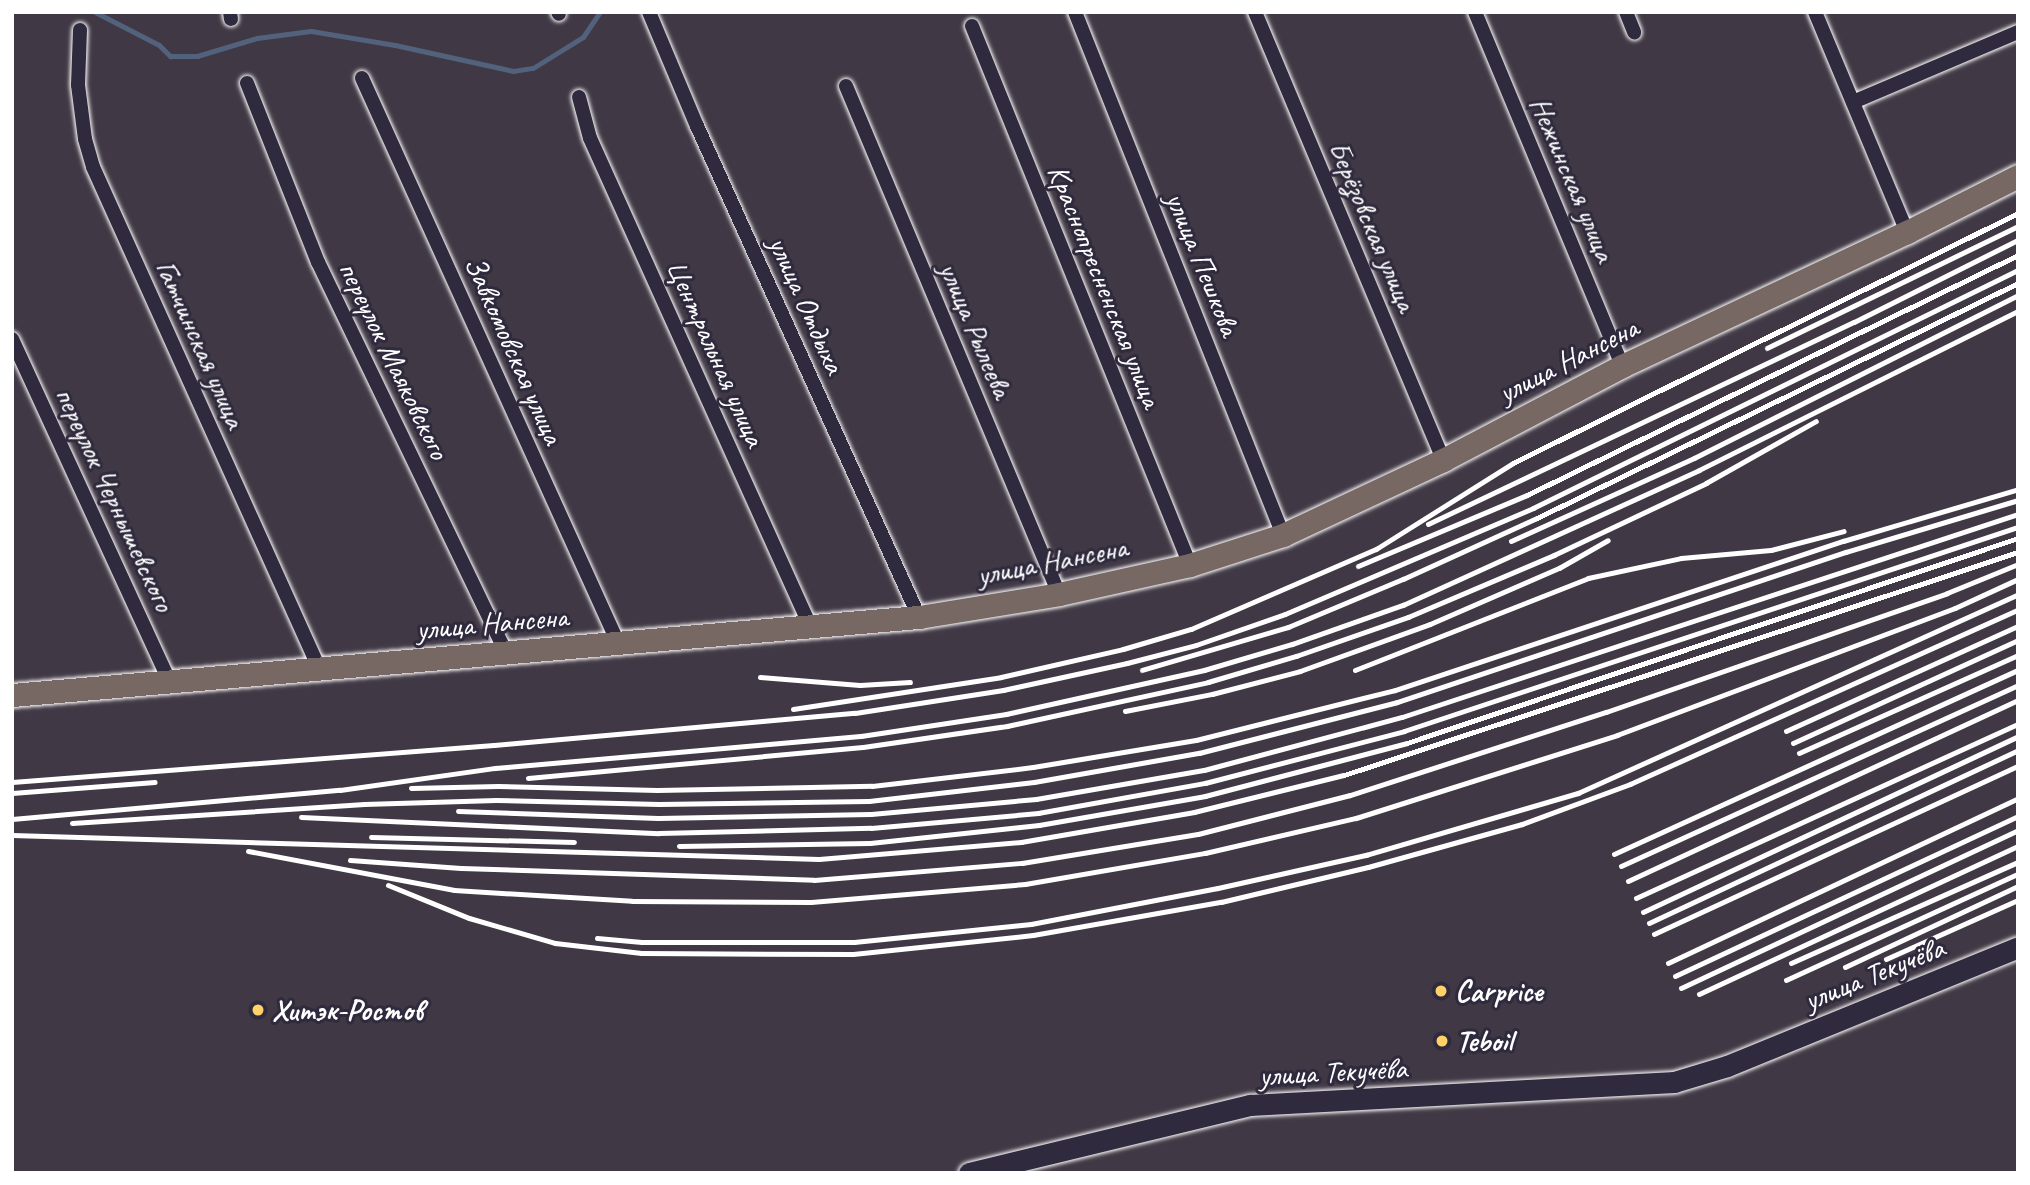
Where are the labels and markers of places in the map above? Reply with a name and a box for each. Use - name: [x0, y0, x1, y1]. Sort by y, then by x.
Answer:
- place label: Carprice: [1455, 973, 1542, 1009]
- marker: Carprice: [1433, 983, 1449, 999]
- place label: Хитэк-Ростов: [272, 992, 423, 1028]
- marker: Хитэк-Ростов: [250, 1002, 266, 1018]
- place label: Teboil: [1456, 1023, 1512, 1059]
- marker: Teboil: [1434, 1033, 1450, 1049]

